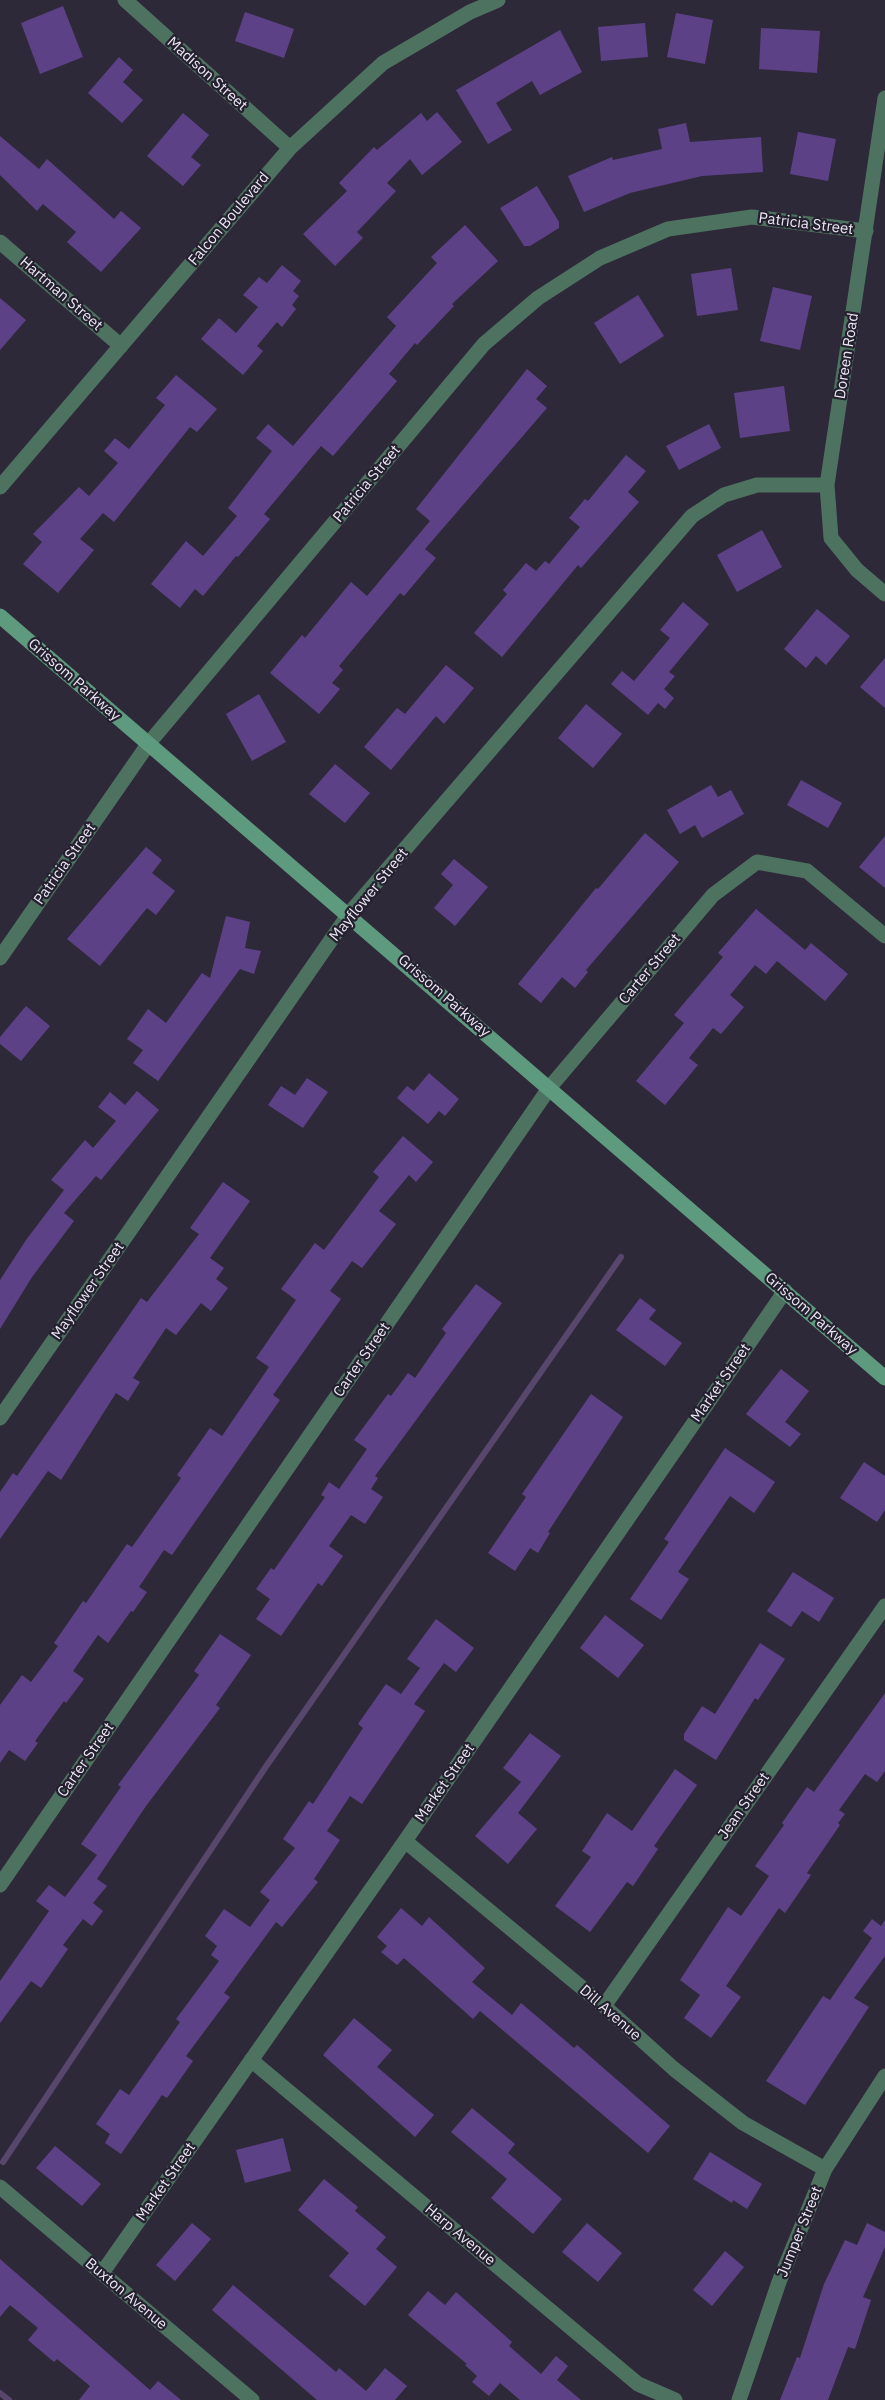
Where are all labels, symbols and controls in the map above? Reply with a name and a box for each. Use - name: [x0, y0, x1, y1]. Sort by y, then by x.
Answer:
- street label: Madison Street: [163, 33, 251, 115]
- street label: Falcon Boulevard: [185, 169, 273, 269]
- street label: Patricia Street: [758, 209, 854, 239]
- street label: Hartman Street: [16, 253, 106, 335]
- street label: Doreen Road: [831, 312, 863, 400]
- street label: Patricia Street: [329, 442, 405, 526]
- street label: Grissom Parkway: [24, 635, 124, 725]
- street label: Patricia Street: [30, 820, 100, 908]
- street label: Mayflower Street: [326, 845, 412, 945]
- street label: Carter Street: [615, 930, 685, 1008]
- street label: Grissom Parkway: [394, 951, 494, 1041]
- street label: Mayflower Street: [48, 1239, 128, 1343]
- street label: Grissom Parkway: [761, 1269, 861, 1359]
- street label: Carter Street: [330, 1319, 394, 1401]
- street label: Market Street: [687, 1340, 755, 1426]
- street label: Carter Street: [54, 1719, 118, 1801]
- street label: Market Street: [411, 1740, 479, 1826]
- street label: Jean Street: [715, 1769, 773, 1843]
- street label: Dill Avenue: [576, 1981, 644, 2045]
- street label: Market Street: [132, 2139, 200, 2225]
- street label: Jumper Street: [774, 2184, 826, 2280]
- street label: Harp Avenue: [421, 2200, 499, 2270]
- street label: Buxton Avenue: [81, 2254, 171, 2334]

